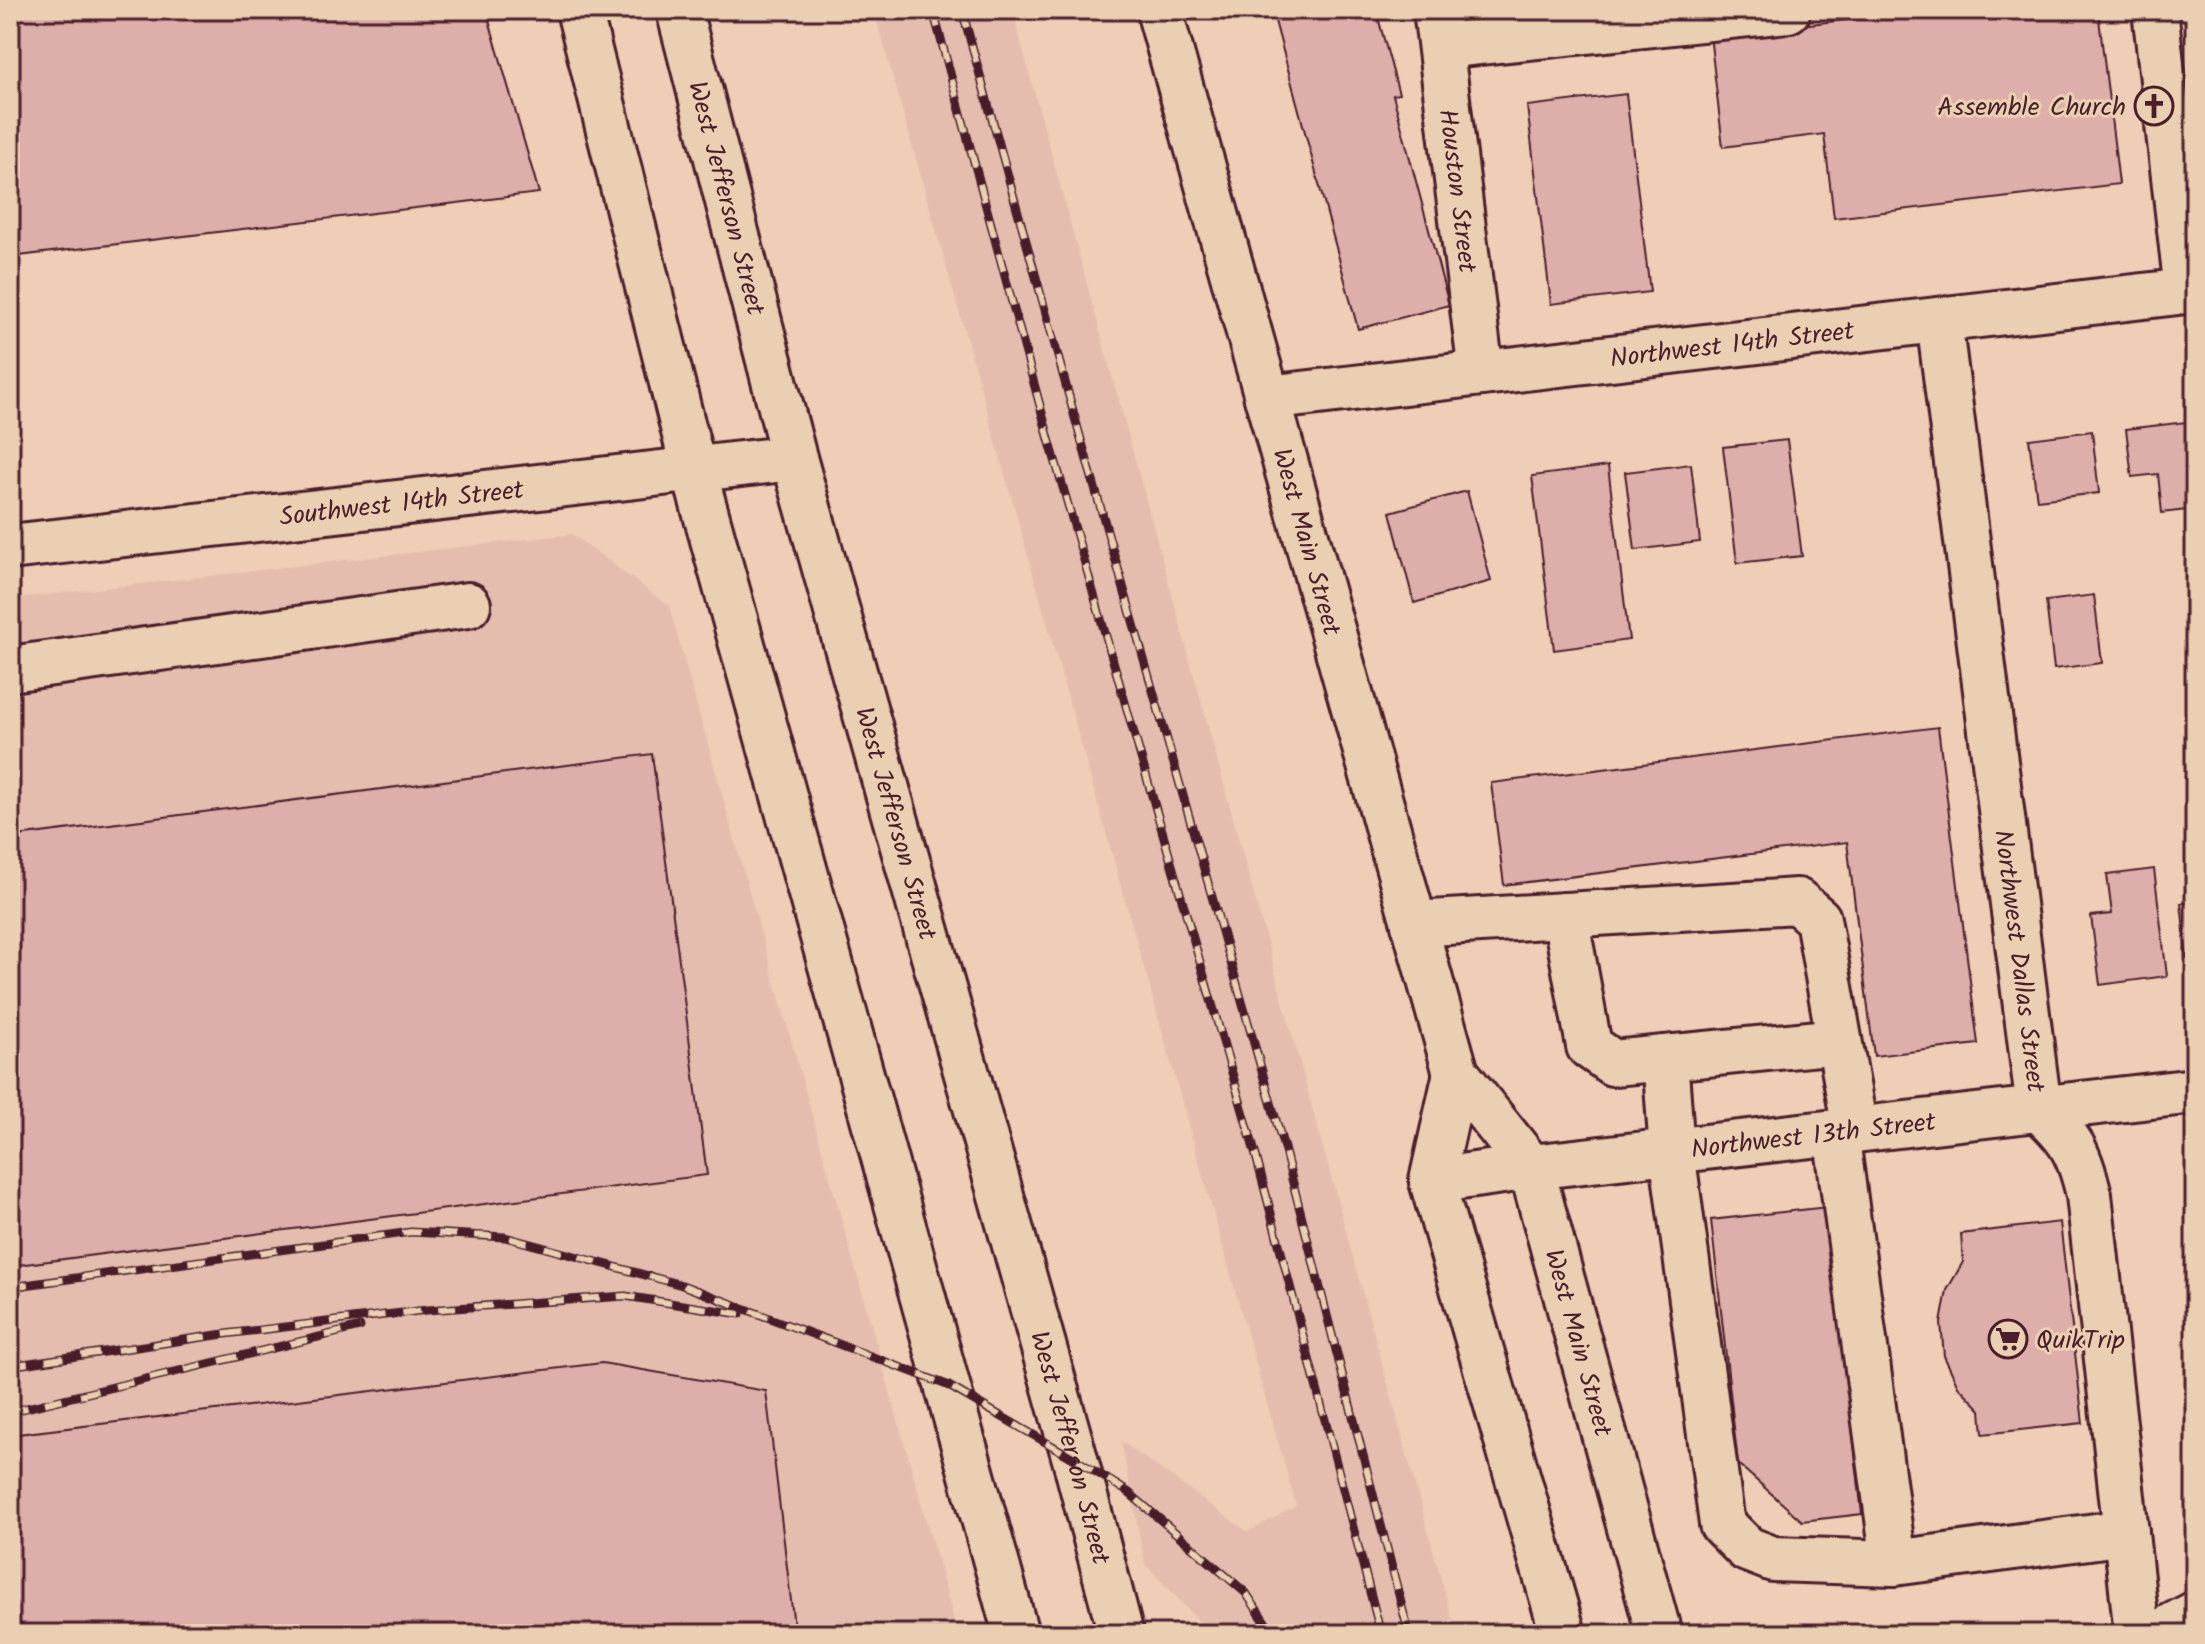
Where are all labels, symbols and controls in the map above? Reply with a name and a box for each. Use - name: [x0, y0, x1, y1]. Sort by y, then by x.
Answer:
- street label: West Jefferson Street: [675, 77, 776, 321]
- church icon: Assemble Church: [2133, 85, 2175, 127]
- place label: Assemble Church: [1937, 87, 2126, 129]
- street label: Houston Street: [1425, 106, 1488, 276]
- street label: Northwest 14th Street: [1608, 311, 1857, 381]
- street label: West Main Street: [1259, 444, 1352, 642]
- street label: Southwest 14th Street: [277, 470, 527, 539]
- street label: West Jefferson Street: [842, 702, 948, 946]
- street label: Northwest Dallas Street: [1981, 827, 2056, 1096]
- street label: Northwest 13th Street: [1689, 1102, 1939, 1172]
- street label: West Main Street: [1531, 1245, 1623, 1443]
- supermarket icon: QuikTrip: [1987, 1318, 2029, 1360]
- place label: QuikTrip: [2036, 1320, 2125, 1362]
- street label: West Jefferson Street: [1017, 1326, 1121, 1570]

